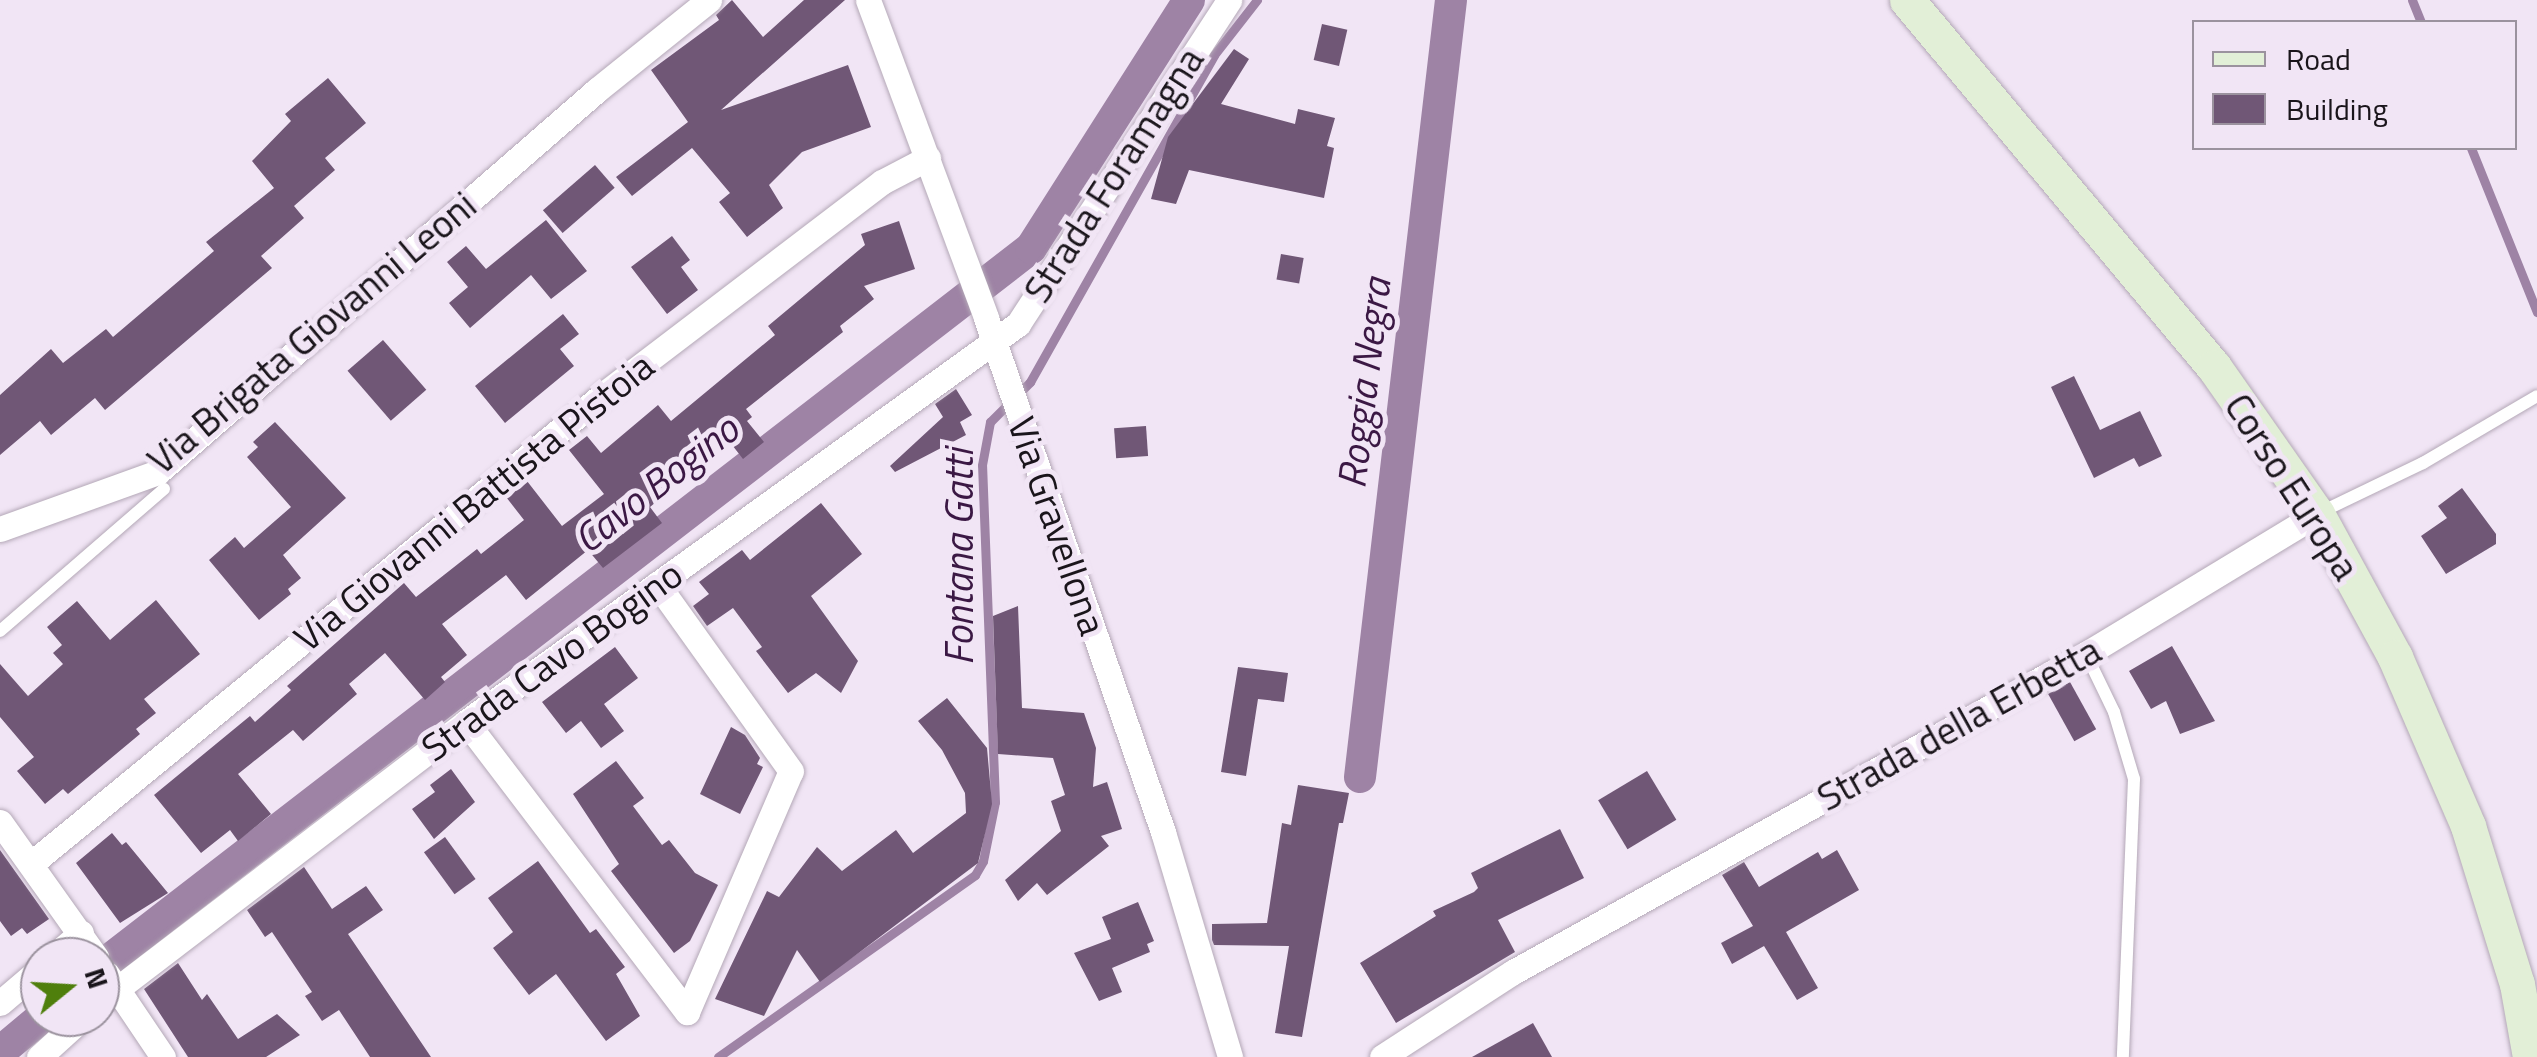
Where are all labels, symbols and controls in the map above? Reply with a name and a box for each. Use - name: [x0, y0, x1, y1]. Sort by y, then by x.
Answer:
- legend: [2192, 20, 2517, 150]
- text: Road: [2286, 36, 2351, 82]
- street label: Strada Foramagna: [1015, 39, 1213, 311]
- text: Building: [2286, 86, 2388, 132]
- street label: Via Brigata Giovanni Leoni: [139, 182, 485, 484]
- water label: Roggia Negra: [1327, 275, 1401, 491]
- street label: Via Giovanni Battista Pistoia: [285, 343, 663, 661]
- street label: Corso Europa: [2215, 386, 2369, 588]
- water label: Cavo Bogino: [564, 405, 748, 563]
- street label: Via Gravellona: [998, 411, 1116, 641]
- water label: Fontana Gatti: [935, 449, 983, 665]
- street label: Strada Cavo Bogino: [413, 551, 691, 771]
- street label: Strada della Erbetta: [1810, 627, 2108, 821]
- north arrow: [20, 937, 120, 1037]
- text: N: [74, 962, 121, 994]

